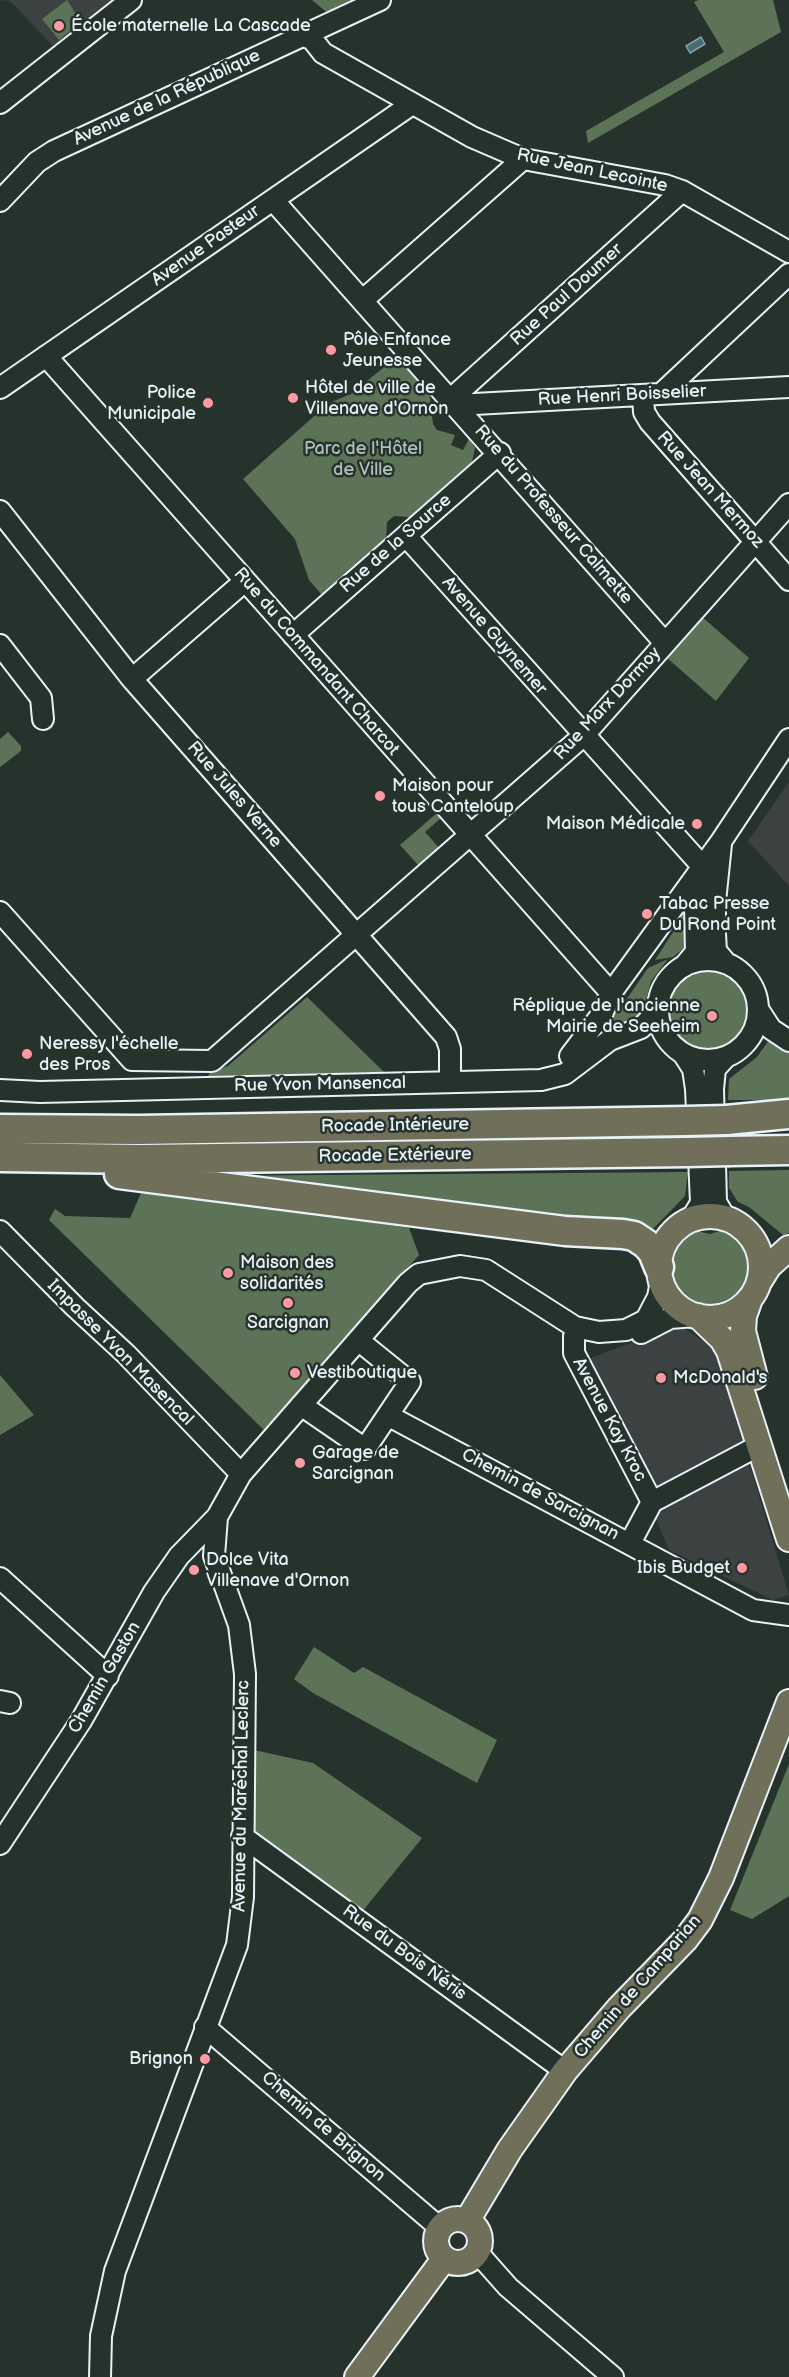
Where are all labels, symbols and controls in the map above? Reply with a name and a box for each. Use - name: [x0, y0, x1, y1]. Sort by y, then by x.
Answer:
- place label: École maternelle La Cascade: [71, 15, 311, 37]
- marker: École maternelle La Cascade: [52, 19, 66, 33]
- street label: Avenue de la République: [70, 45, 264, 151]
- street label: Rue Jean Lecointe: [515, 144, 669, 198]
- street label: Avenue Pasteur: [148, 201, 264, 291]
- street label: Rue Paul Doumer: [507, 239, 627, 351]
- place label: Pôle Enfance Jeunesse: [343, 329, 451, 372]
- marker: Pôle Enfance Jeunesse: [324, 343, 338, 357]
- place label: Hôtel de ville de Villenave d'Ornon: [305, 377, 448, 420]
- street label: Rue Henri Boisselier: [537, 381, 707, 411]
- place label: Police Municipale: [107, 382, 196, 424]
- marker: Hôtel de ville de Villenave d'Ornon: [286, 391, 300, 405]
- marker: Police Municipale: [201, 396, 215, 410]
- street label: Rue du Professeur Calmette: [469, 421, 637, 609]
- street label: Rue Jean Mermoz: [652, 427, 768, 553]
- park label: Parc de l'Hôtel de Ville: [304, 438, 422, 480]
- street label: Rue de la Source: [336, 490, 456, 598]
- street label: Rue du Commandant Charcot: [228, 564, 404, 760]
- street label: Avenue Guynemer: [437, 572, 551, 700]
- street label: Rue Marx Dormoy: [550, 643, 666, 765]
- street label: Rue Jules Verne: [182, 737, 286, 853]
- place label: Maison pour tous Canteloup: [392, 775, 514, 818]
- marker: Maison pour tous Canteloup: [373, 789, 387, 803]
- place label: Maison Médicale: [546, 813, 685, 835]
- marker: Maison Médicale: [690, 817, 704, 831]
- place label: Tabac Presse Du Rond Point: [659, 893, 776, 936]
- marker: Tabac Presse Du Rond Point: [640, 907, 654, 921]
- place label: Réplique de l'ancienne Mairie de Seeheim: [512, 995, 700, 1038]
- marker: Réplique de l'ancienne Mairie de Seeheim: [705, 1009, 719, 1023]
- place label: Neressy l'échelle des Pros: [39, 1033, 178, 1076]
- marker: Neressy l'échelle des Pros: [20, 1047, 34, 1061]
- street label: Rue Yvon Mansencal: [234, 1073, 406, 1097]
- street label: Rocade Intérieure: [321, 1114, 469, 1138]
- street label: Rocade Extérieure: [318, 1144, 472, 1168]
- place label: Maison des solidarités: [240, 1252, 334, 1294]
- marker: Maison des solidarités: [221, 1266, 235, 1280]
- street label: Impasse Yvon Masencal: [42, 1275, 198, 1431]
- marker: Sarcignan: [281, 1296, 295, 1310]
- place label: Sarcignan: [247, 1312, 329, 1334]
- street label: Avenue Kay Kroc: [567, 1354, 651, 1486]
- place label: Vestiboutique: [307, 1362, 417, 1384]
- marker: Vestiboutique: [288, 1366, 302, 1380]
- place label: McDonald's: [673, 1367, 767, 1389]
- marker: McDonald's: [654, 1371, 668, 1385]
- place label: Garage de Sarcignan: [312, 1442, 399, 1484]
- street label: Chemin de Sarcignan: [458, 1444, 622, 1546]
- marker: Garage de Sarcignan: [293, 1456, 307, 1470]
- place label: Dolce Vita Villenave d'Ornon: [206, 1549, 349, 1592]
- place label: Ibis Budget: [637, 1557, 730, 1579]
- marker: Ibis Budget: [735, 1561, 749, 1575]
- marker: Dolce Vita Villenave d'Ornon: [187, 1563, 201, 1577]
- street label: Chemin Gaston: [64, 1618, 146, 1738]
- street label: Avenue du Maréchal Leclerc: [229, 1680, 255, 1912]
- street label: Rue du Bois Néris: [338, 1901, 470, 2005]
- street label: Chemin de Camparian: [570, 1911, 706, 2063]
- place label: Brignon: [129, 2048, 193, 2070]
- marker: Brignon: [198, 2052, 212, 2066]
- street label: Chemin de Brignon: [257, 2067, 389, 2187]

